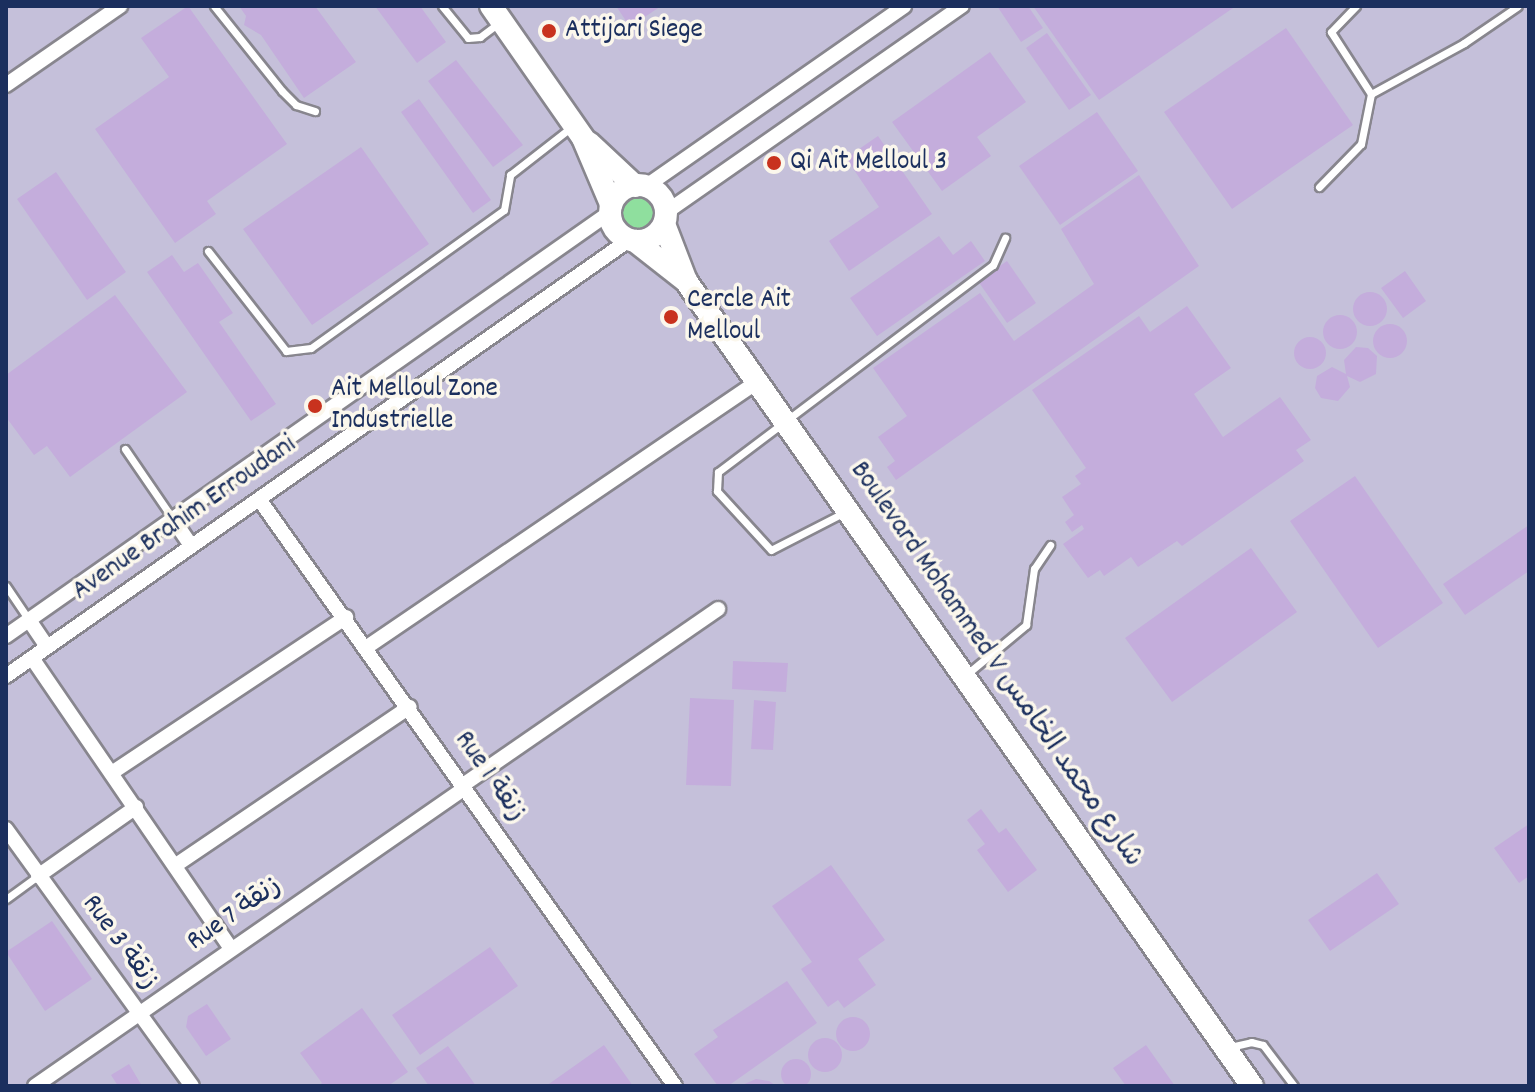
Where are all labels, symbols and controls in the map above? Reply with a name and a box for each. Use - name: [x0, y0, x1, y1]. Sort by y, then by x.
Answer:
- place label: Attijari Siege: [565, 14, 703, 48]
- marker: Attijari Siege: [540, 22, 558, 40]
- place label: Qi Ait Melloul 3: [790, 146, 947, 180]
- marker: Qi Ait Melloul 3: [765, 154, 783, 172]
- place label: Cercle Ait Melloul: [687, 284, 791, 350]
- marker: Cercle Ait Melloul: [662, 308, 680, 326]
- place label: Ait Melloul Zone Industrielle: [331, 373, 498, 439]
- marker: Ait Melloul Zone Industrielle: [306, 397, 324, 415]
- street label: Avenue Brahim Erroudani: [67, 429, 303, 609]
- street label: Boulevard Mohammed V شارع محمد الخامس: [841, 456, 1149, 874]
- street label: Rue 1 زنقة: [446, 725, 532, 829]
- street label: Rue 7 زنقة: [181, 870, 289, 960]
- street label: Rue 3 زنقة: [73, 889, 165, 997]

